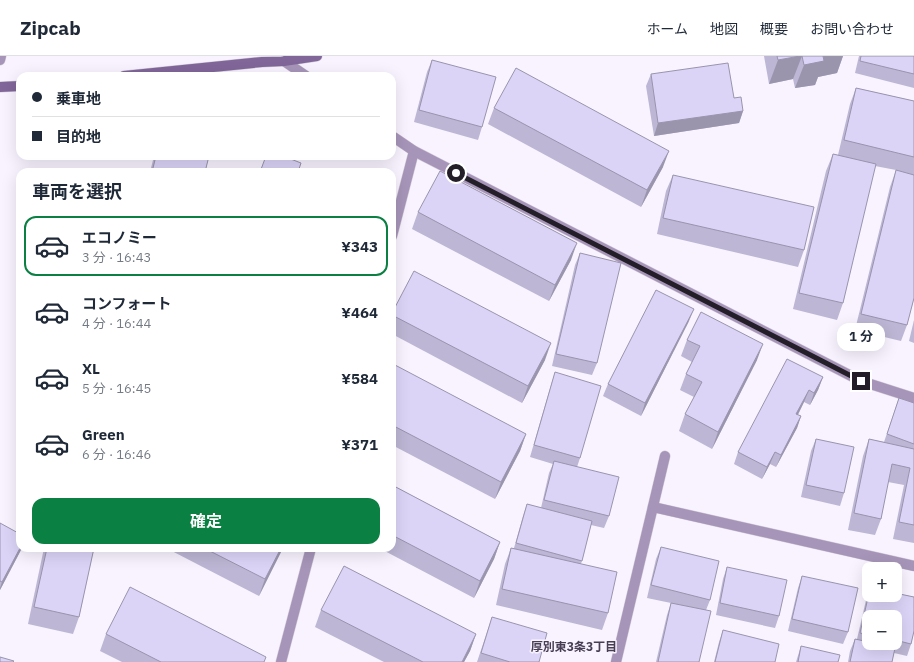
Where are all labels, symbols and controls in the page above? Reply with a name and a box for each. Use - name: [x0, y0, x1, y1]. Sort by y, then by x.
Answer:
- text: Zipcab: [20, 16, 81, 40]
- text: ホーム: [646, 20, 688, 38]
- text: 地図: [710, 20, 738, 38]
- text: 概要: [760, 20, 788, 38]
- text: お問い合わせ: [810, 20, 894, 38]
- text: 乗車地: [56, 89, 101, 108]
- text: 目的地: [56, 127, 101, 146]
- route start: [447, 164, 465, 182]
- text: 車両を選択: [32, 180, 122, 203]
- icon: car: [34, 228, 70, 264]
- text: エコノミー: [82, 228, 157, 247]
- text: ¥343: [341, 237, 378, 256]
- text: 3 分 · 16:43: [82, 249, 151, 266]
- icon: car: [34, 294, 70, 330]
- text: コンフォート: [82, 294, 172, 313]
- text: ¥464: [341, 303, 378, 322]
- text: 4 分 · 16:44: [82, 315, 151, 332]
- callout: 1 分: [837, 323, 885, 351]
- text: 1 分: [849, 328, 873, 345]
- text: XL: [82, 359, 100, 378]
- icon: car: [34, 360, 70, 396]
- text: ¥584: [341, 369, 378, 388]
- route end: [852, 372, 870, 390]
- text: 5 分 · 16:45: [82, 380, 151, 397]
- text: Green: [82, 425, 125, 444]
- icon: car: [34, 426, 70, 462]
- text: ¥371: [341, 435, 378, 454]
- text: 6 分 · 16:46: [82, 446, 151, 463]
- button: 確定: [32, 498, 380, 544]
- map controls: [862, 562, 902, 650]
- button: +: [862, 562, 902, 602]
- button: −: [862, 610, 902, 650]
- district label: 厚別東3条3丁目: [531, 639, 617, 654]

